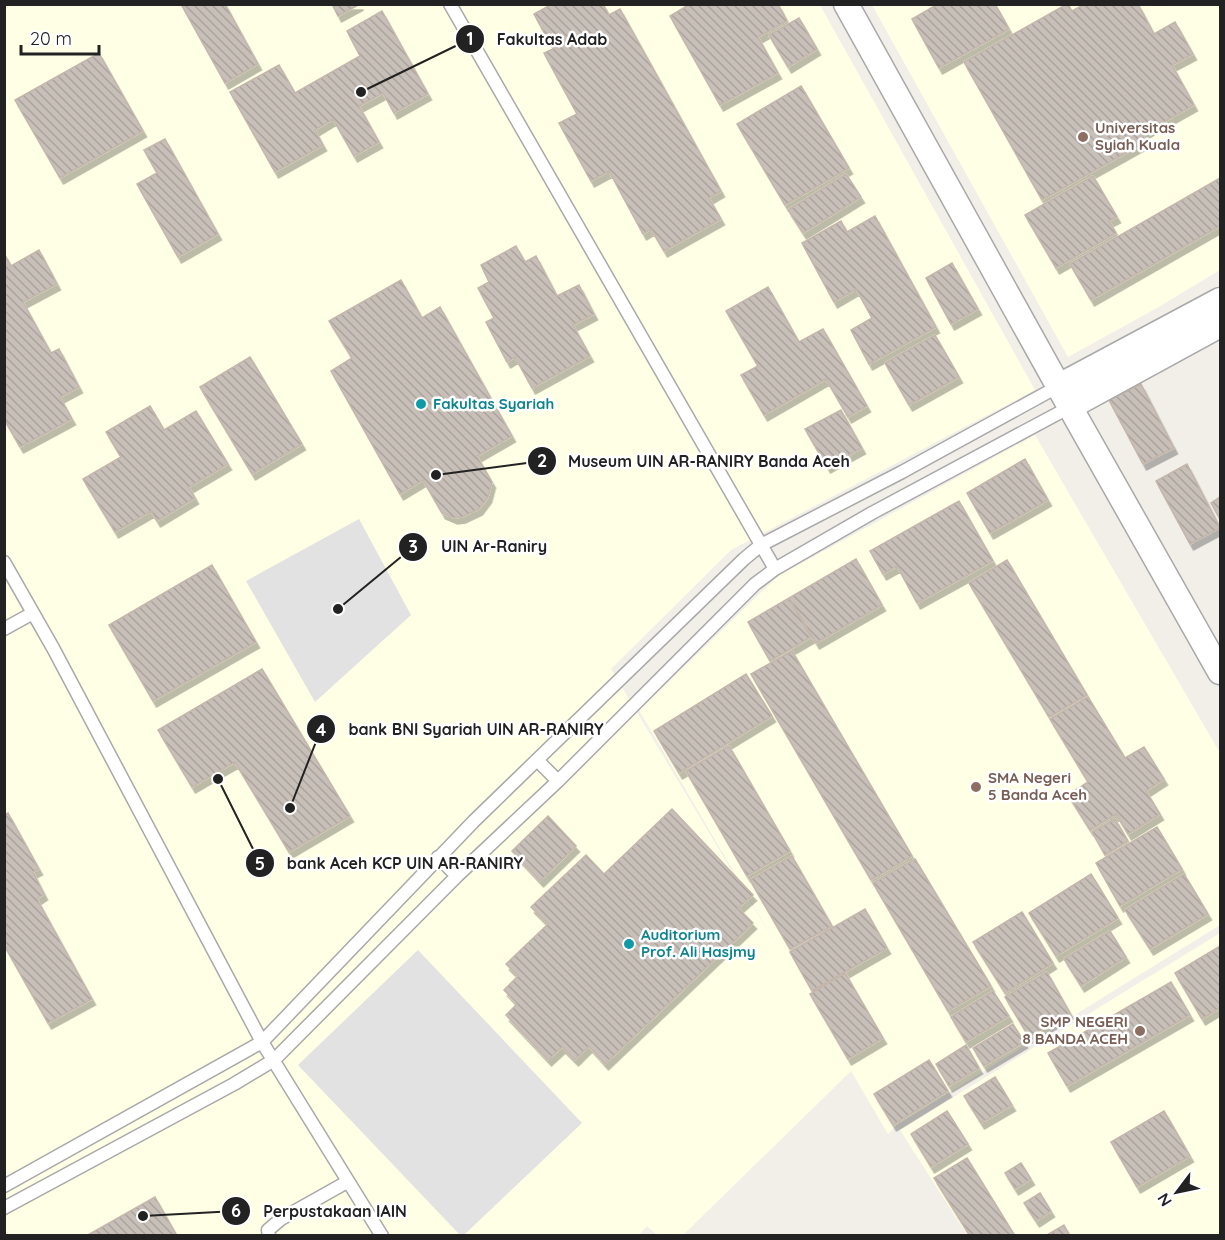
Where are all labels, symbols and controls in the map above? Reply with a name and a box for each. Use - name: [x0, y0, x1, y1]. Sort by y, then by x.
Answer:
- scale bar: [21, 18, 99, 56]
- callout: Fakultas Adab: [455, 22, 619, 56]
- text: 20 m: [30, 27, 72, 50]
- text: 1: [466, 27, 474, 50]
- text: Fakultas Adab: [497, 29, 607, 49]
- place label: Universitas Syiah Kuala: [1095, 118, 1180, 154]
- marker: Universitas Syiah Kuala: [1076, 130, 1090, 144]
- place label: Fakultas Syariah: [433, 394, 554, 413]
- marker: Fakultas Syariah: [414, 397, 428, 411]
- callout: Museum UIN AR-RANIRY Banda Aceh: [527, 444, 862, 478]
- text: 2: [537, 449, 547, 472]
- text: Museum UIN AR-RANIRY Banda Aceh: [568, 451, 850, 471]
- callout: UIN Ar-Raniry: [398, 530, 559, 564]
- text: 3: [408, 535, 418, 558]
- text: UIN Ar-Raniry: [441, 536, 547, 556]
- callout: bank BNI Syariah UIN AR-RANIRY: [306, 712, 615, 746]
- text: 4: [316, 718, 327, 741]
- text: bank BNI Syariah UIN AR-RANIRY: [348, 719, 604, 739]
- place label: SMA Negeri 5 Banda Aceh: [988, 768, 1087, 804]
- marker: SMA Negeri 5 Banda Aceh: [969, 780, 983, 794]
- callout: bank Aceh KCP UIN AR-RANIRY: [245, 846, 535, 880]
- text: 5: [255, 852, 265, 875]
- text: bank Aceh KCP UIN AR-RANIRY: [287, 853, 524, 873]
- place label: Auditorium Prof. Ali Hasjmy: [641, 925, 756, 961]
- marker: Auditorium Prof. Ali Hasjmy: [622, 937, 636, 951]
- place label: SMP NEGERI 8 BANDA ACEH: [1022, 1012, 1128, 1048]
- marker: SMP NEGERI 8 BANDA ACEH: [1133, 1024, 1147, 1038]
- north arrow: [1147, 1162, 1207, 1222]
- text: N: [1153, 1190, 1176, 1210]
- callout: Perpustakaan IAIN: [221, 1194, 419, 1228]
- text: 6: [231, 1199, 241, 1222]
- text: Perpustakaan IAIN: [263, 1201, 407, 1221]

